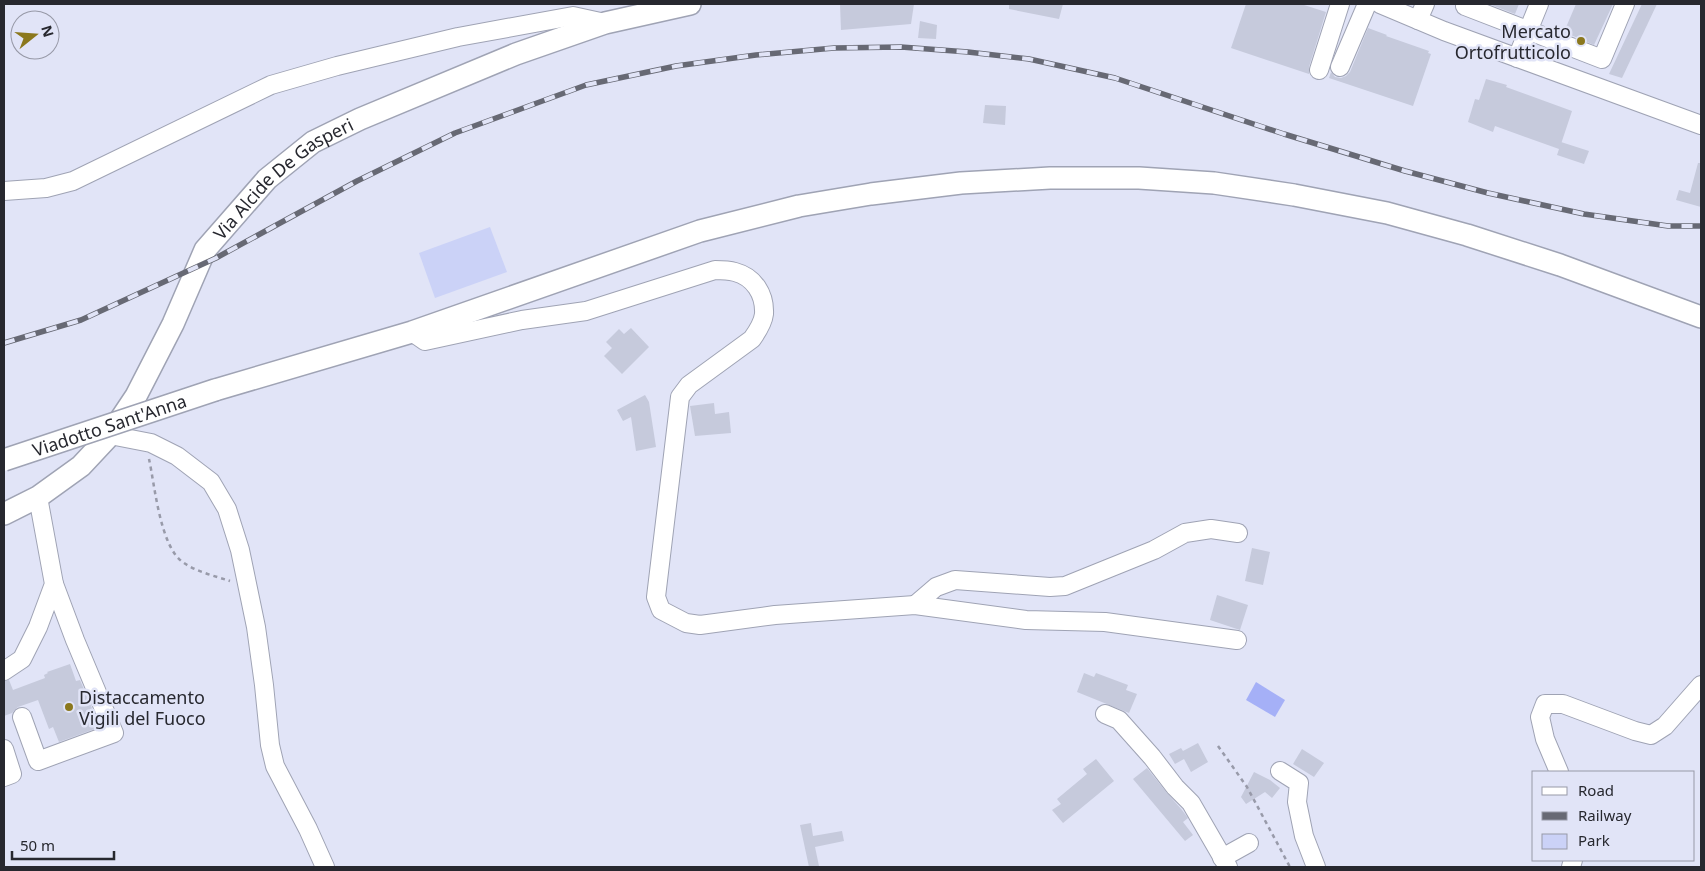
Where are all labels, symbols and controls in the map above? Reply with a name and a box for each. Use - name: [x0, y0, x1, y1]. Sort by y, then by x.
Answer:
- north arrow: [10, 10, 60, 60]
- place label: Mercato Ortofrutticolo: [1455, 19, 1571, 64]
- text: N: [37, 23, 59, 39]
- marker: Mercato Ortofrutticolo: [1575, 35, 1587, 47]
- street label: Via Alcide De Gasperi: [208, 112, 357, 245]
- street label: Viadotto Sant'Anna: [29, 388, 189, 462]
- place label: Distaccamento Vigili del Fuoco: [79, 685, 206, 730]
- marker: Distaccamento Vigili del Fuoco: [63, 701, 75, 713]
- legend: [1532, 771, 1695, 861]
- text: Road: [1578, 780, 1614, 800]
- text: Railway: [1578, 805, 1632, 825]
- scale bar: [12, 828, 115, 860]
- text: Park: [1578, 830, 1610, 850]
- text: 50 m: [20, 835, 55, 855]

